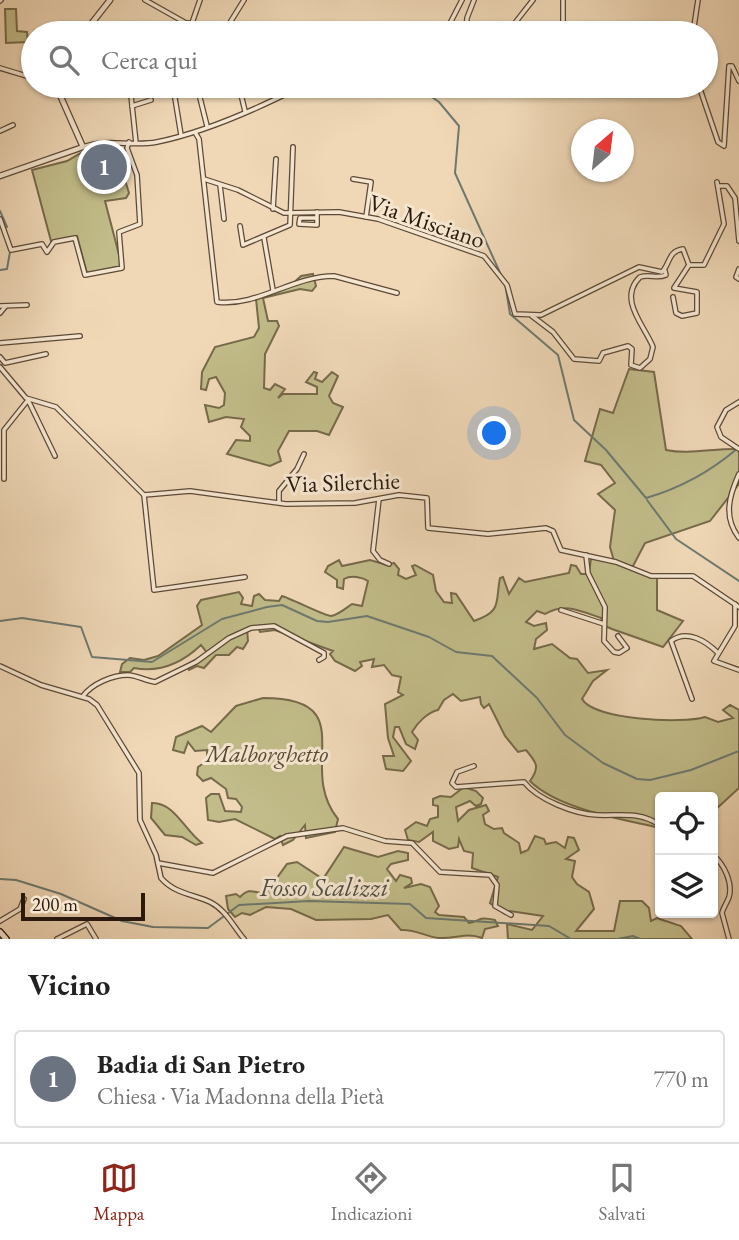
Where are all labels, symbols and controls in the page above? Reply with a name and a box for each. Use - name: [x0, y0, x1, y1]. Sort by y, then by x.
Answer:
- search box: [21, 21, 718, 98]
- icon: search: [45, 41, 83, 79]
- text: Cerca qui: [101, 43, 198, 77]
- north arrow: [571, 119, 634, 182]
- pin: 1: [81, 141, 127, 193]
- street label: Via Misciano: [365, 187, 489, 255]
- your location: [477, 416, 511, 450]
- street label: Via Silerchie: [286, 465, 400, 499]
- park label: Malborghetto: [204, 738, 328, 769]
- map controls: [655, 792, 718, 918]
- button: locate: [655, 792, 718, 855]
- button: layers: [655, 855, 718, 918]
- water label: Fosso Scalizzi: [259, 870, 390, 904]
- scale bar: [21, 890, 145, 922]
- text: 200 m: [32, 892, 78, 917]
- text: Vicino: [28, 965, 110, 1004]
- text: Badia di San Pietro: [97, 1047, 305, 1081]
- text: 1: [47, 1064, 59, 1094]
- text: 770 m: [653, 1064, 709, 1094]
- text: Chiesa · Via Madonna della Pietà: [97, 1081, 384, 1111]
- tab: Mappa: [93, 1159, 144, 1226]
- tab: Indicazioni: [331, 1159, 412, 1226]
- tab: Salvati: [599, 1159, 646, 1226]

